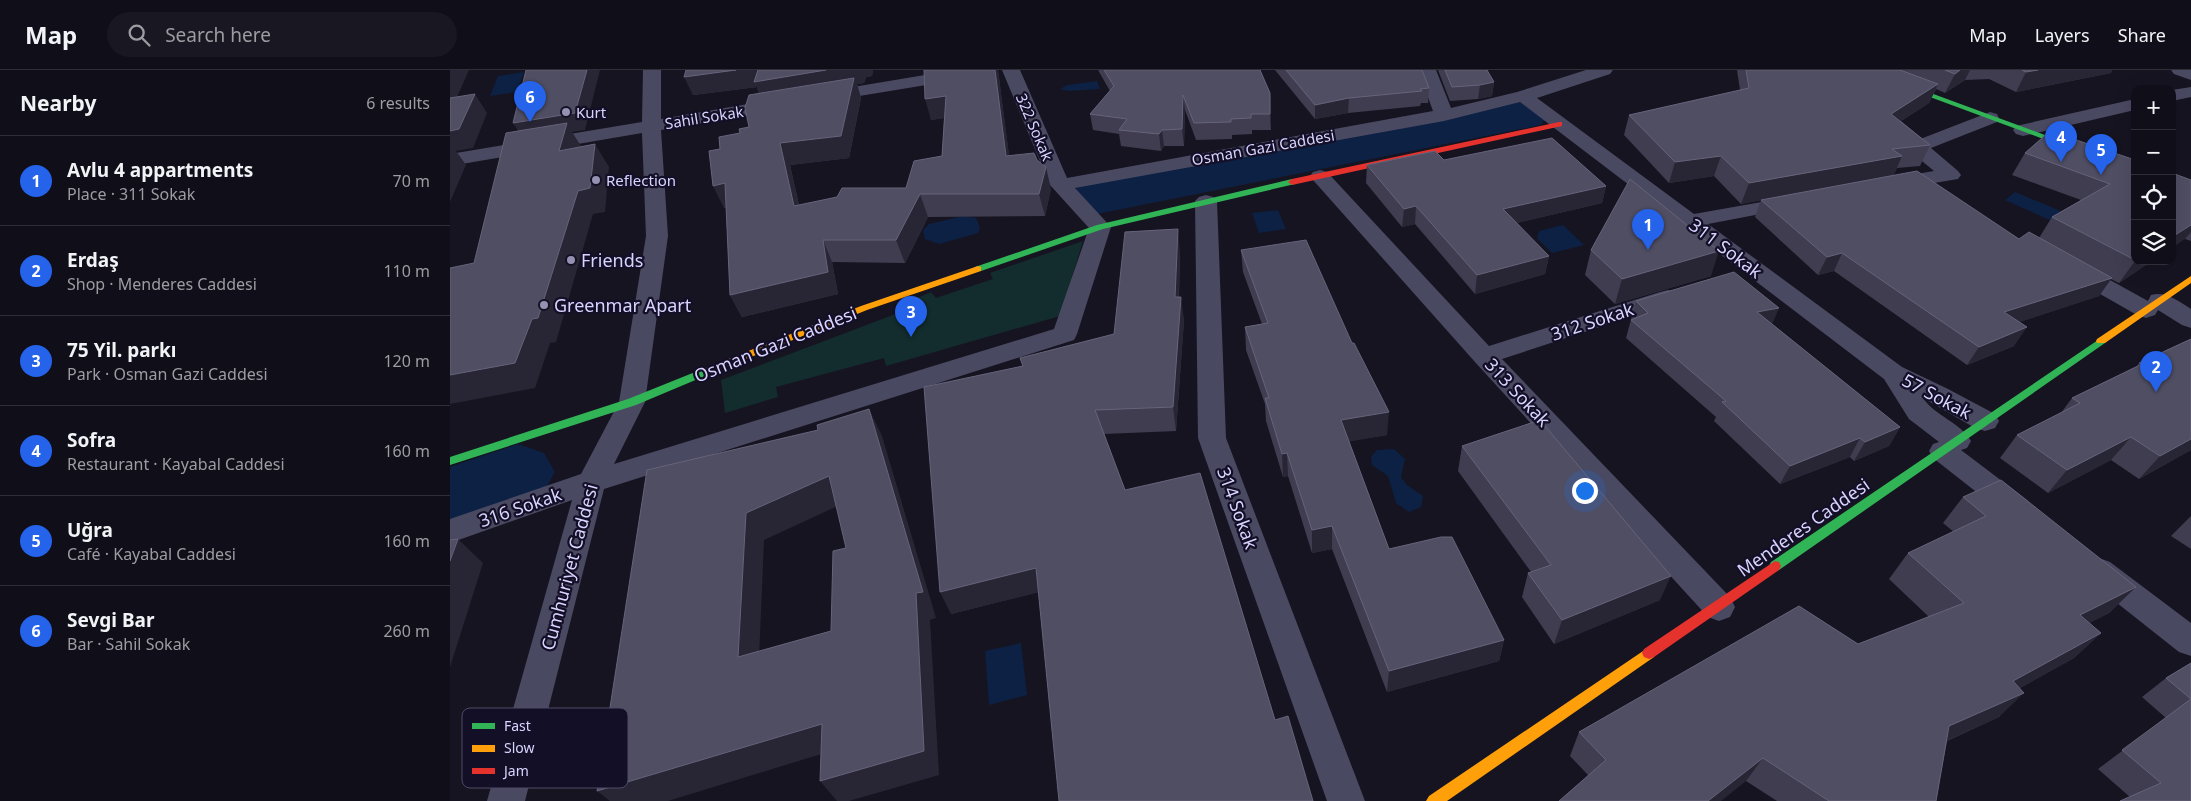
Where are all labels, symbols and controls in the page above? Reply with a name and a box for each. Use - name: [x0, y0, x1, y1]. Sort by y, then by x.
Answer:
- search box: [107, 12, 457, 57]
- text: Map: [25, 18, 77, 51]
- icon: search: [125, 21, 153, 49]
- text: Search here: [165, 22, 271, 48]
- text: Map: [1969, 23, 2007, 47]
- text: Layers: [2035, 23, 2090, 47]
- text: Share: [2118, 23, 2166, 47]
- pin: 6: [514, 81, 546, 122]
- map controls: [2131, 85, 2176, 265]
- button: +: [2131, 85, 2176, 130]
- text: Nearby: [20, 89, 96, 117]
- street label: 322 Sokak: [1012, 90, 1058, 164]
- text: 6 results: [366, 92, 430, 114]
- street label: Sahil Sokak: [663, 101, 745, 133]
- place label: Kurt: [576, 102, 607, 122]
- marker: Kurt: [560, 106, 572, 118]
- pin: 4: [2045, 121, 2077, 162]
- street label: Osman Gazi Caddesi: [1190, 125, 1336, 169]
- button: −: [2131, 130, 2176, 175]
- pin: 5: [2085, 134, 2117, 175]
- text: Avlu 4 appartments: [67, 157, 253, 183]
- text: 1: [31, 170, 41, 192]
- text: 70 m: [393, 170, 430, 192]
- place label: Reflection: [606, 170, 676, 190]
- marker: Reflection: [590, 174, 602, 186]
- button: locate: [2131, 175, 2176, 220]
- text: Place · 311 Sokak: [67, 183, 195, 205]
- pin: 1: [1632, 209, 1664, 250]
- street label: 311 Sokak: [1685, 213, 1768, 284]
- button: layers: [2131, 220, 2176, 265]
- text: Erdaş: [67, 247, 119, 273]
- place label: Friends: [581, 248, 643, 272]
- marker: Friends: [565, 254, 577, 266]
- text: 2: [31, 260, 41, 282]
- text: 110 m: [383, 260, 430, 282]
- text: Shop · Menderes Caddesi: [67, 273, 257, 295]
- place label: Greenmar Apart: [554, 293, 692, 317]
- pin: 3: [895, 296, 927, 337]
- street label: 312 Sokak: [1548, 296, 1637, 346]
- marker: Greenmar Apart: [538, 299, 550, 311]
- street label: Osman Gazi Caddesi: [690, 300, 860, 388]
- text: 75 Yil. parkı: [67, 337, 177, 363]
- text: 3: [31, 350, 41, 372]
- text: 120 m: [383, 350, 430, 372]
- pin: 2: [2140, 351, 2172, 392]
- street label: 313 Sokak: [1480, 352, 1556, 432]
- text: Park · Osman Gazi Caddesi: [67, 363, 268, 385]
- street label: 57 Sokak: [1898, 368, 1976, 424]
- text: Sofra: [67, 427, 116, 453]
- text: 4: [31, 440, 41, 462]
- text: 160 m: [383, 440, 430, 462]
- text: Restaurant · Kayabal Caddesi: [67, 453, 285, 475]
- street label: 314 Sokak: [1212, 464, 1264, 553]
- street label: Menderes Caddesi: [1732, 472, 1874, 582]
- your location: [1572, 478, 1598, 504]
- street label: Cumhuriyet Caddesi: [535, 481, 603, 653]
- street label: 316 Sokak: [476, 482, 565, 532]
- text: Uğra: [67, 517, 113, 543]
- text: 5: [31, 530, 41, 552]
- text: 160 m: [383, 530, 430, 552]
- text: Café · Kayabal Caddesi: [67, 543, 236, 565]
- text: Sevgi Bar: [67, 607, 154, 633]
- text: 6: [31, 620, 41, 642]
- text: 260 m: [383, 620, 430, 642]
- text: Bar · Sahil Sokak: [67, 633, 190, 655]
- legend: [462, 708, 628, 788]
- text: Fast: [504, 716, 531, 735]
- text: Slow: [504, 738, 535, 757]
- text: Jam: [502, 761, 529, 780]

